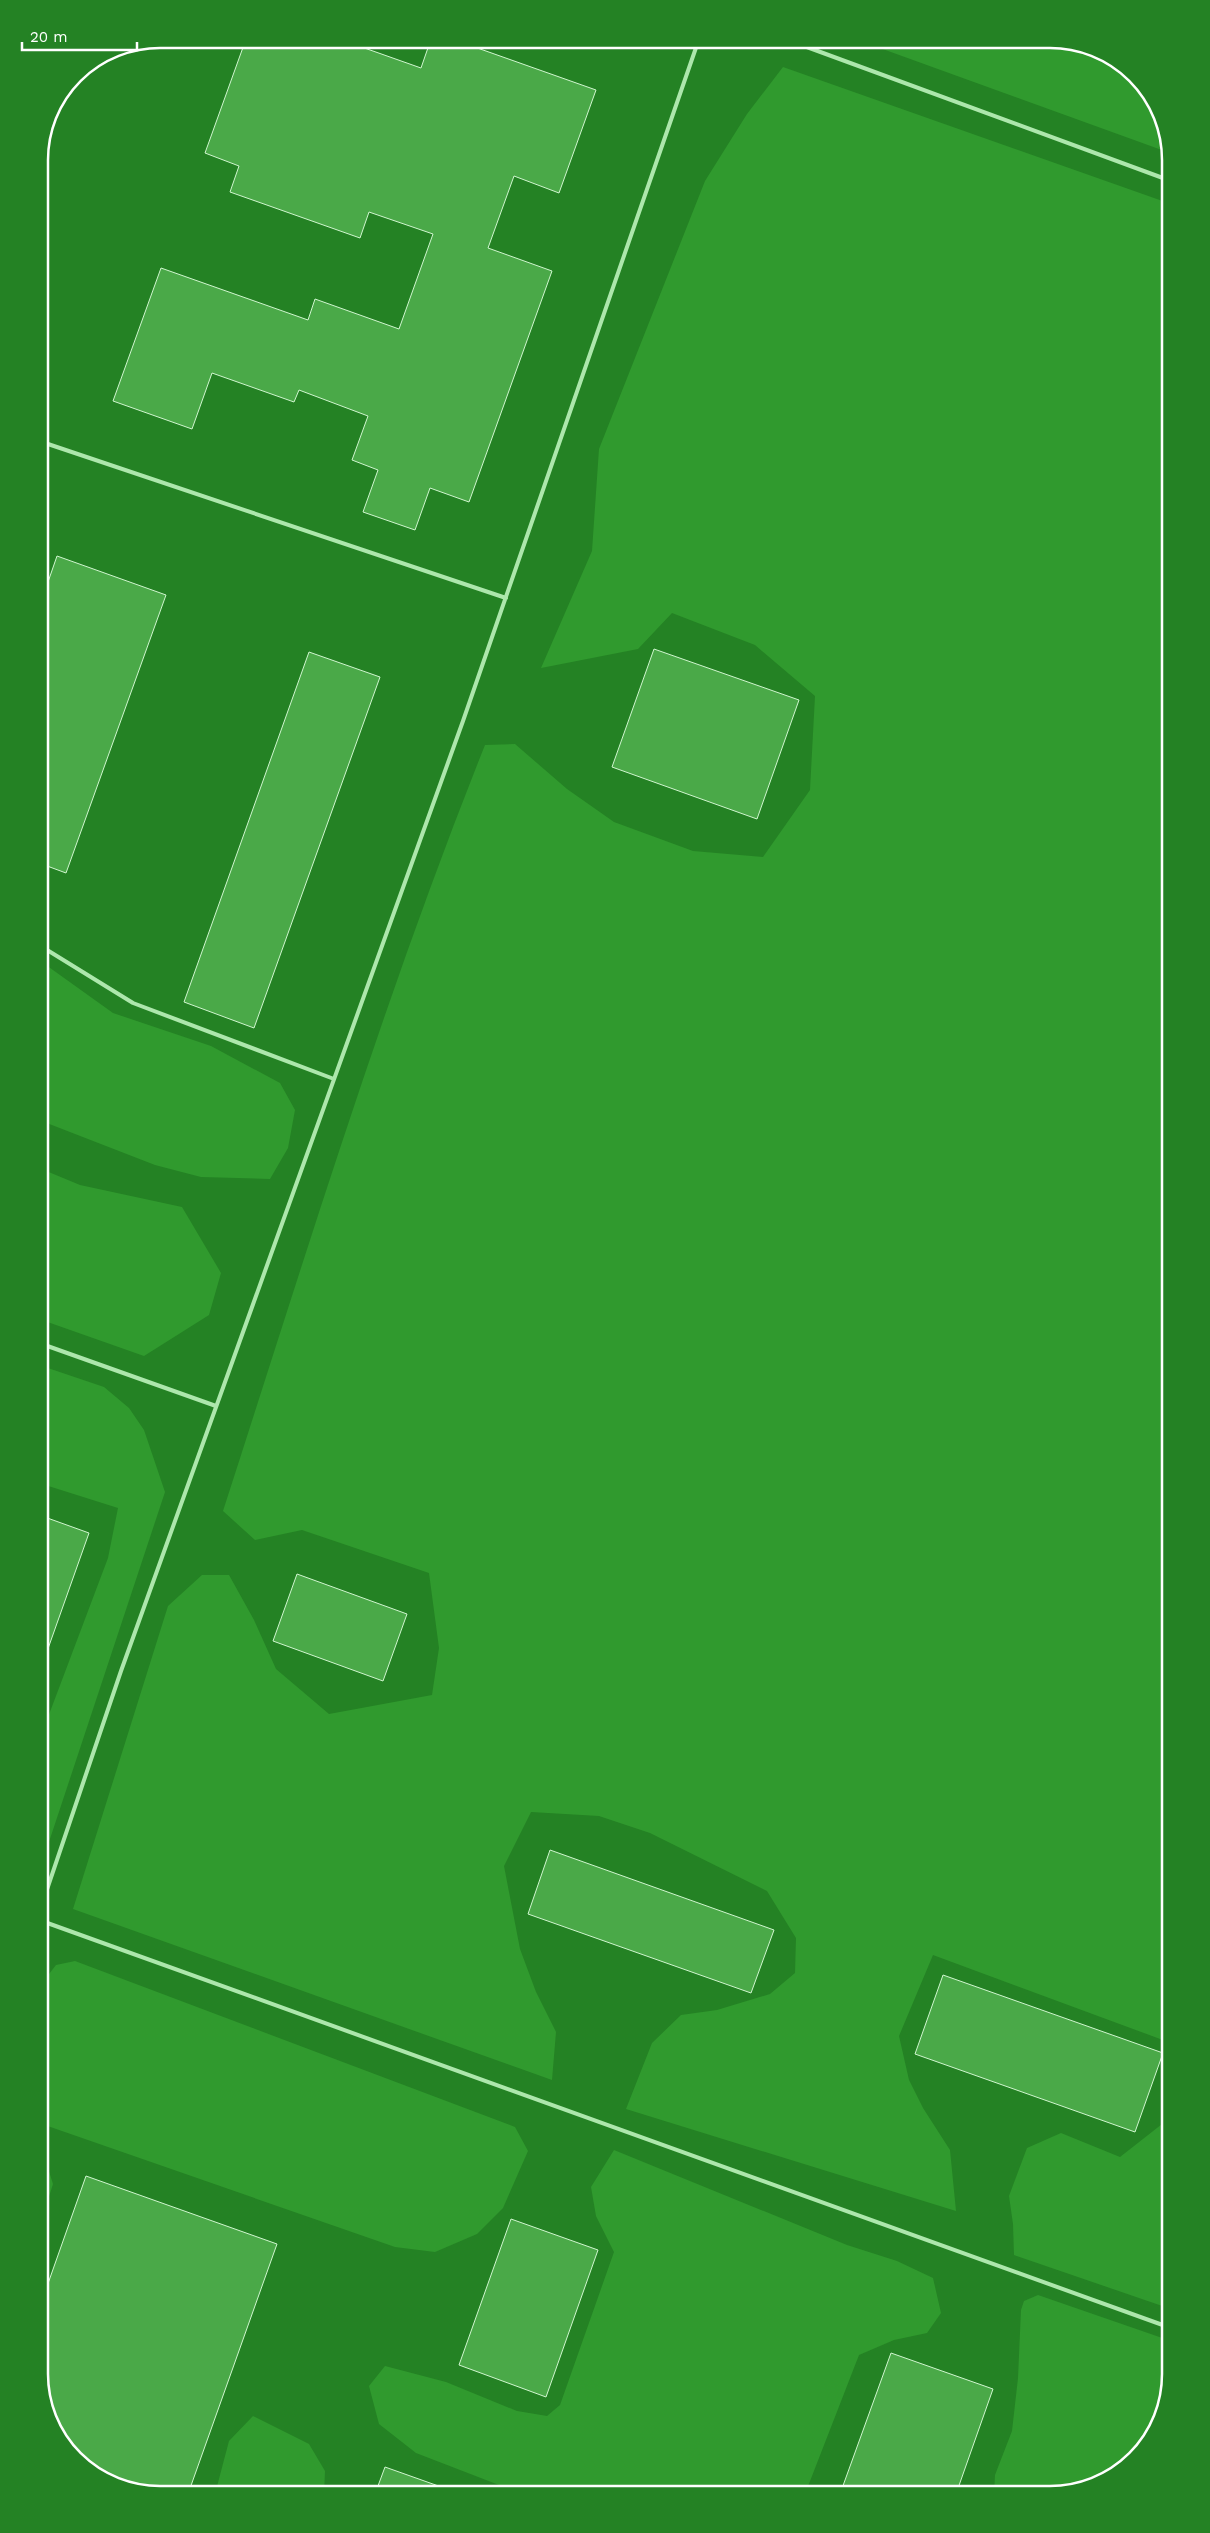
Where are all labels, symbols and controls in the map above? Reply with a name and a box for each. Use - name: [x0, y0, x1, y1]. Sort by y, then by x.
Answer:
- scale bar: [22, 20, 138, 52]
- text: 20 m: [30, 28, 68, 46]

